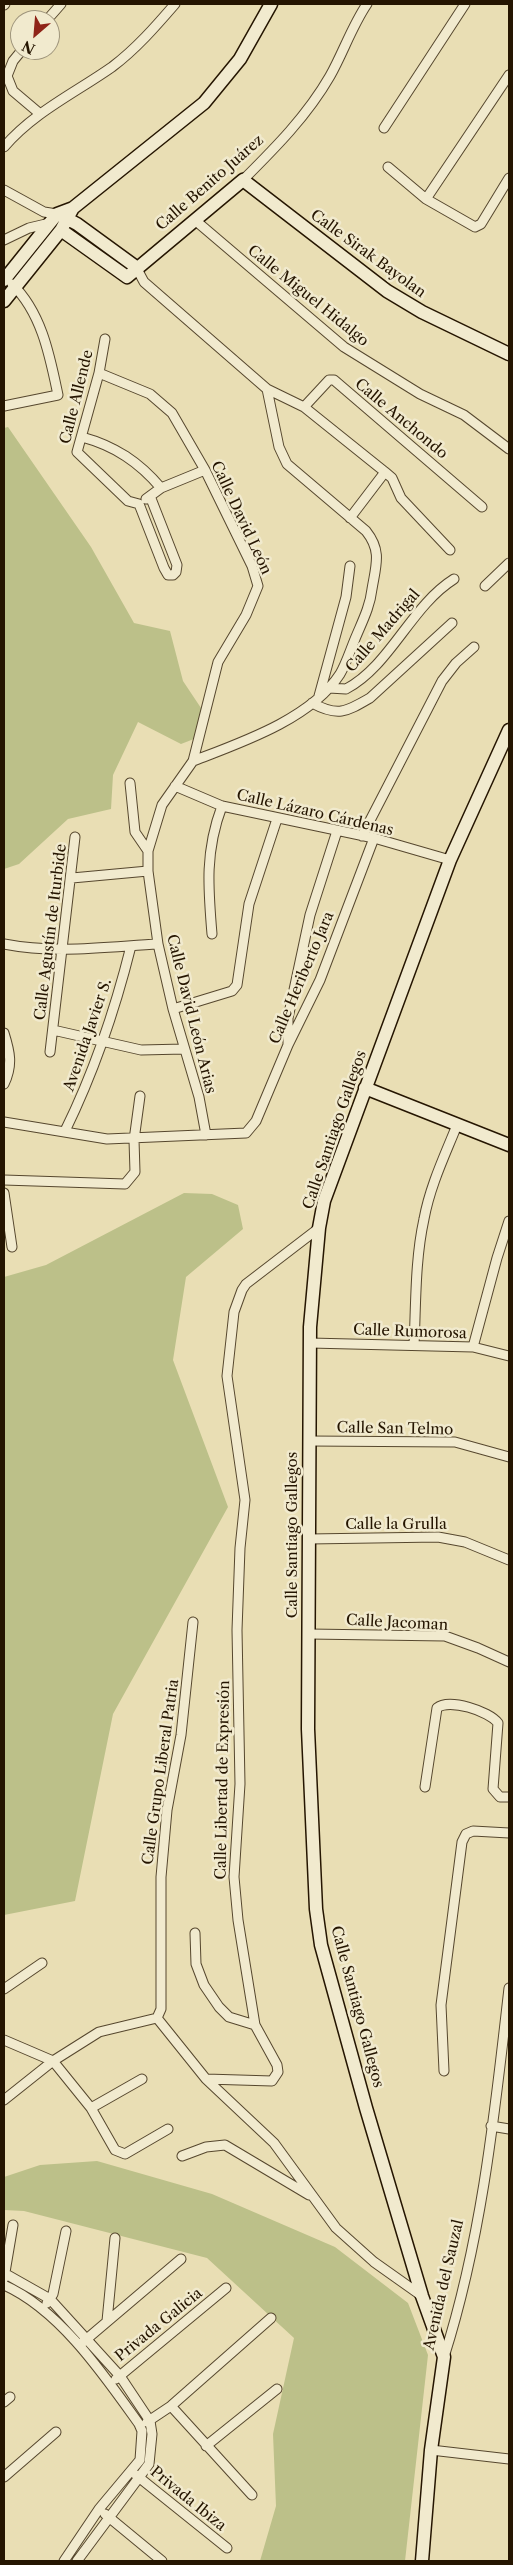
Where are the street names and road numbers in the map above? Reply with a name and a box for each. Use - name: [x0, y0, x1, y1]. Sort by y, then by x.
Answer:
- street label: Calle Benito Juárez: [153, 131, 267, 235]
- street label: Calle Sirak Bayolan: [307, 206, 429, 302]
- street label: Calle Miguel Hidalgo: [244, 242, 372, 350]
- street label: Calle Allende: [57, 348, 97, 446]
- street label: Calle Anchondo: [351, 375, 451, 463]
- street label: Calle David León: [207, 458, 275, 578]
- street label: Calle Madrigal: [342, 586, 424, 676]
- street label: Calle Lázaro Cárdenas: [235, 786, 395, 840]
- street label: Calle Agustín de Iturbide: [31, 843, 71, 1021]
- street label: Calle Heriberto Jara: [266, 909, 338, 1047]
- street label: Calle David León Arias: [162, 932, 220, 1096]
- street label: Avenida Javier S.: [60, 976, 116, 1094]
- street label: Calle Santiago Gallegos: [299, 1048, 371, 1212]
- street label: Calle Rumorosa: [353, 1321, 467, 1343]
- street label: Calle San Telmo: [336, 1419, 454, 1439]
- street label: Calle Santiago Gallegos: [284, 1452, 302, 1618]
- street label: Calle la Grulla: [345, 1516, 447, 1534]
- street label: Calle Jacoman: [346, 1611, 448, 1635]
- street label: Calle Grupo Liberal Patria: [139, 1678, 183, 1866]
- street label: Calle Libertad de Expresión: [212, 1680, 234, 1880]
- street label: Calle Santiago Gallegos: [327, 1924, 387, 2090]
- street label: Avenida del Sauzal: [420, 2218, 468, 2352]
- street label: Privada Galicia: [112, 2284, 206, 2366]
- street label: Privada Ibiza: [147, 2463, 229, 2535]

